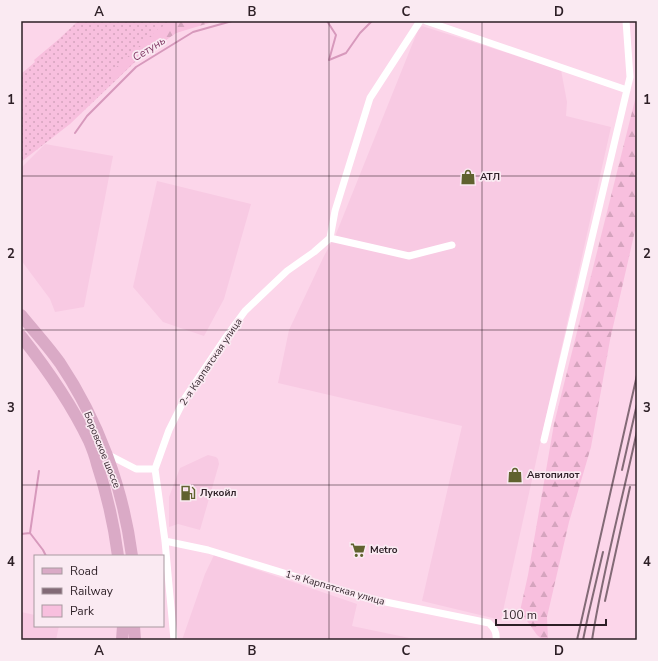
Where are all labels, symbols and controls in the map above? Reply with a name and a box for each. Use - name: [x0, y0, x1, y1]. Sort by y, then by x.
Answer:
- text: A: [94, 3, 104, 21]
- text: B: [248, 3, 257, 21]
- text: C: [402, 3, 411, 21]
- text: D: [554, 3, 564, 21]
- water label: Сетунь: [130, 33, 168, 65]
- text: 1: [7, 91, 15, 109]
- text: 1: [643, 91, 651, 109]
- shop icon: АТЛ: [459, 168, 477, 186]
- place label: АТЛ: [480, 170, 500, 184]
- text: 2: [7, 245, 15, 263]
- text: 2: [643, 245, 651, 263]
- street label: 2-я Карпатская улица: [176, 315, 246, 409]
- text: 3: [7, 399, 15, 417]
- text: 3: [643, 399, 651, 417]
- street label: Боровское шоссе: [80, 410, 124, 490]
- shop icon: Автопилот: [506, 466, 524, 484]
- place label: Автопилот: [527, 468, 580, 482]
- fuel station icon: Лукойл: [179, 484, 197, 502]
- place label: Лукойл: [200, 486, 236, 500]
- supermarket icon: Metro: [349, 541, 367, 559]
- place label: Metro: [370, 543, 398, 557]
- text: 4: [7, 553, 15, 571]
- text: 4: [643, 553, 651, 571]
- legend: [34, 555, 164, 627]
- text: Road: [70, 563, 98, 579]
- street label: 1-я Карпатская улица: [284, 567, 386, 609]
- text: Railway: [70, 583, 114, 599]
- scale bar: [496, 601, 606, 627]
- text: Park: [70, 603, 95, 619]
- text: 100 m: [502, 607, 537, 623]
- text: A: [94, 642, 104, 660]
- text: B: [248, 642, 257, 660]
- text: C: [402, 642, 411, 660]
- text: D: [554, 642, 564, 660]

